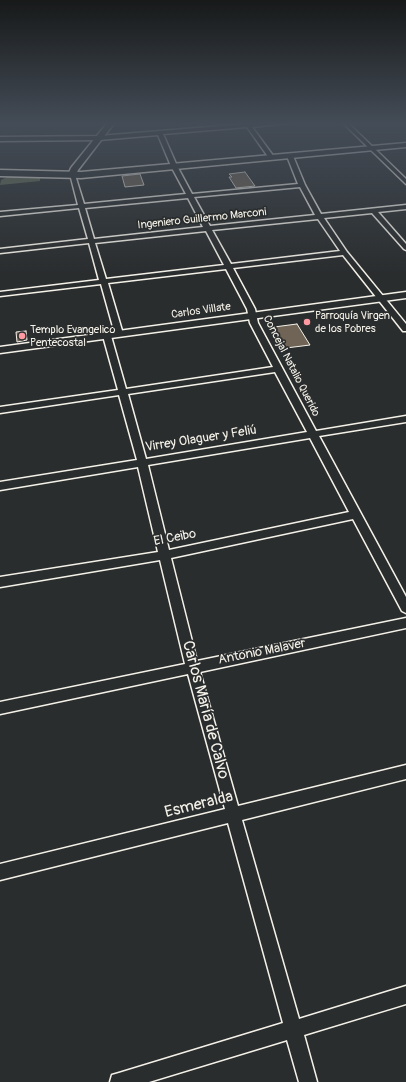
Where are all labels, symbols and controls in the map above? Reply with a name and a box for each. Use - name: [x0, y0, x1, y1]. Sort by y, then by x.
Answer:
- street label: Ingeniero Guillermo Marconi: [137, 206, 267, 232]
- street label: Carlos Villate: [170, 300, 232, 322]
- place label: Parroquía Virgen de los Pobres: [315, 309, 390, 335]
- street label: Concejal Natalio Querido: [260, 313, 322, 419]
- marker: Parroquía Virgen de los Pobres: [302, 317, 312, 327]
- place label: Templo Evangelico Pentecostal: [30, 323, 115, 349]
- marker: Templo Evangelico Pentecostal: [17, 331, 27, 341]
- street label: Virrey Olaguer y Feliú: [144, 422, 258, 456]
- street label: El Ceibo: [153, 526, 197, 550]
- street label: Antonio Malaver: [217, 636, 307, 668]
- street label: Carlos María de Calvo: [177, 639, 233, 781]
- street label: Esmeralda: [163, 787, 235, 823]

